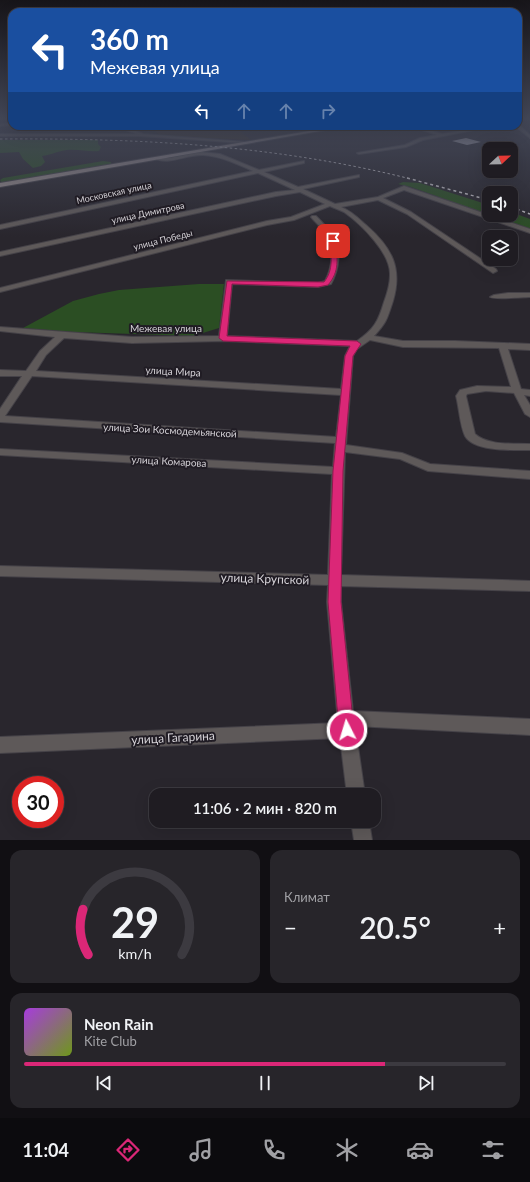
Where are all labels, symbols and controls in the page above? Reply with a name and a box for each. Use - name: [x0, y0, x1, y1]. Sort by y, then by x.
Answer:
- text: 360 m: [90, 22, 169, 56]
- icon: left: [24, 24, 76, 76]
- text: Межевая улица: [90, 56, 220, 78]
- icon: left: [191, 100, 213, 122]
- icon: ahead: [233, 100, 255, 122]
- icon: ahead: [275, 100, 297, 122]
- icon: right: [317, 100, 339, 122]
- north arrow: [482, 142, 518, 178]
- map controls: [482, 142, 518, 266]
- street label: Московская улица: [75, 179, 152, 206]
- button: sound: [482, 186, 518, 222]
- street label: улица Димитрова: [110, 199, 185, 226]
- pin: [316, 224, 350, 258]
- street label: улица Победы: [132, 227, 194, 252]
- icon: arrive: [322, 230, 344, 252]
- button: layers: [482, 230, 518, 266]
- street label: Межевая улица: [130, 322, 202, 334]
- street label: улица Мира: [145, 364, 201, 378]
- street label: улица Зои Космодемьянской: [103, 421, 237, 440]
- street label: улица Комарова: [131, 453, 207, 469]
- street label: улица Крупской: [220, 569, 310, 588]
- position arrow: [326, 709, 368, 751]
- street label: улица Гагарина: [131, 728, 215, 747]
- speed limit sign: 30: [12, 776, 64, 828]
- text: 11:06 · 2 мин · 820 m: [193, 799, 337, 817]
- text: Климат: [284, 889, 330, 905]
- text: 29: [111, 896, 159, 946]
- text: 20.5°: [359, 909, 431, 945]
- text: −: [284, 914, 297, 941]
- text: +: [493, 914, 506, 941]
- text: km/h: [118, 944, 152, 961]
- text: Neon Rain: [84, 1015, 153, 1033]
- text: Kite Club: [84, 1033, 137, 1049]
- icon: previous: [93, 1072, 115, 1094]
- icon: pause: [254, 1072, 276, 1094]
- icon: next: [415, 1072, 437, 1094]
- icon: directions: [114, 1136, 142, 1164]
- icon: music: [187, 1136, 215, 1164]
- icon: phone: [260, 1136, 288, 1164]
- icon: climate: [333, 1136, 361, 1164]
- icon: car: [406, 1136, 434, 1164]
- icon: filters: [479, 1136, 507, 1164]
- text: 11:04: [23, 1139, 69, 1161]

